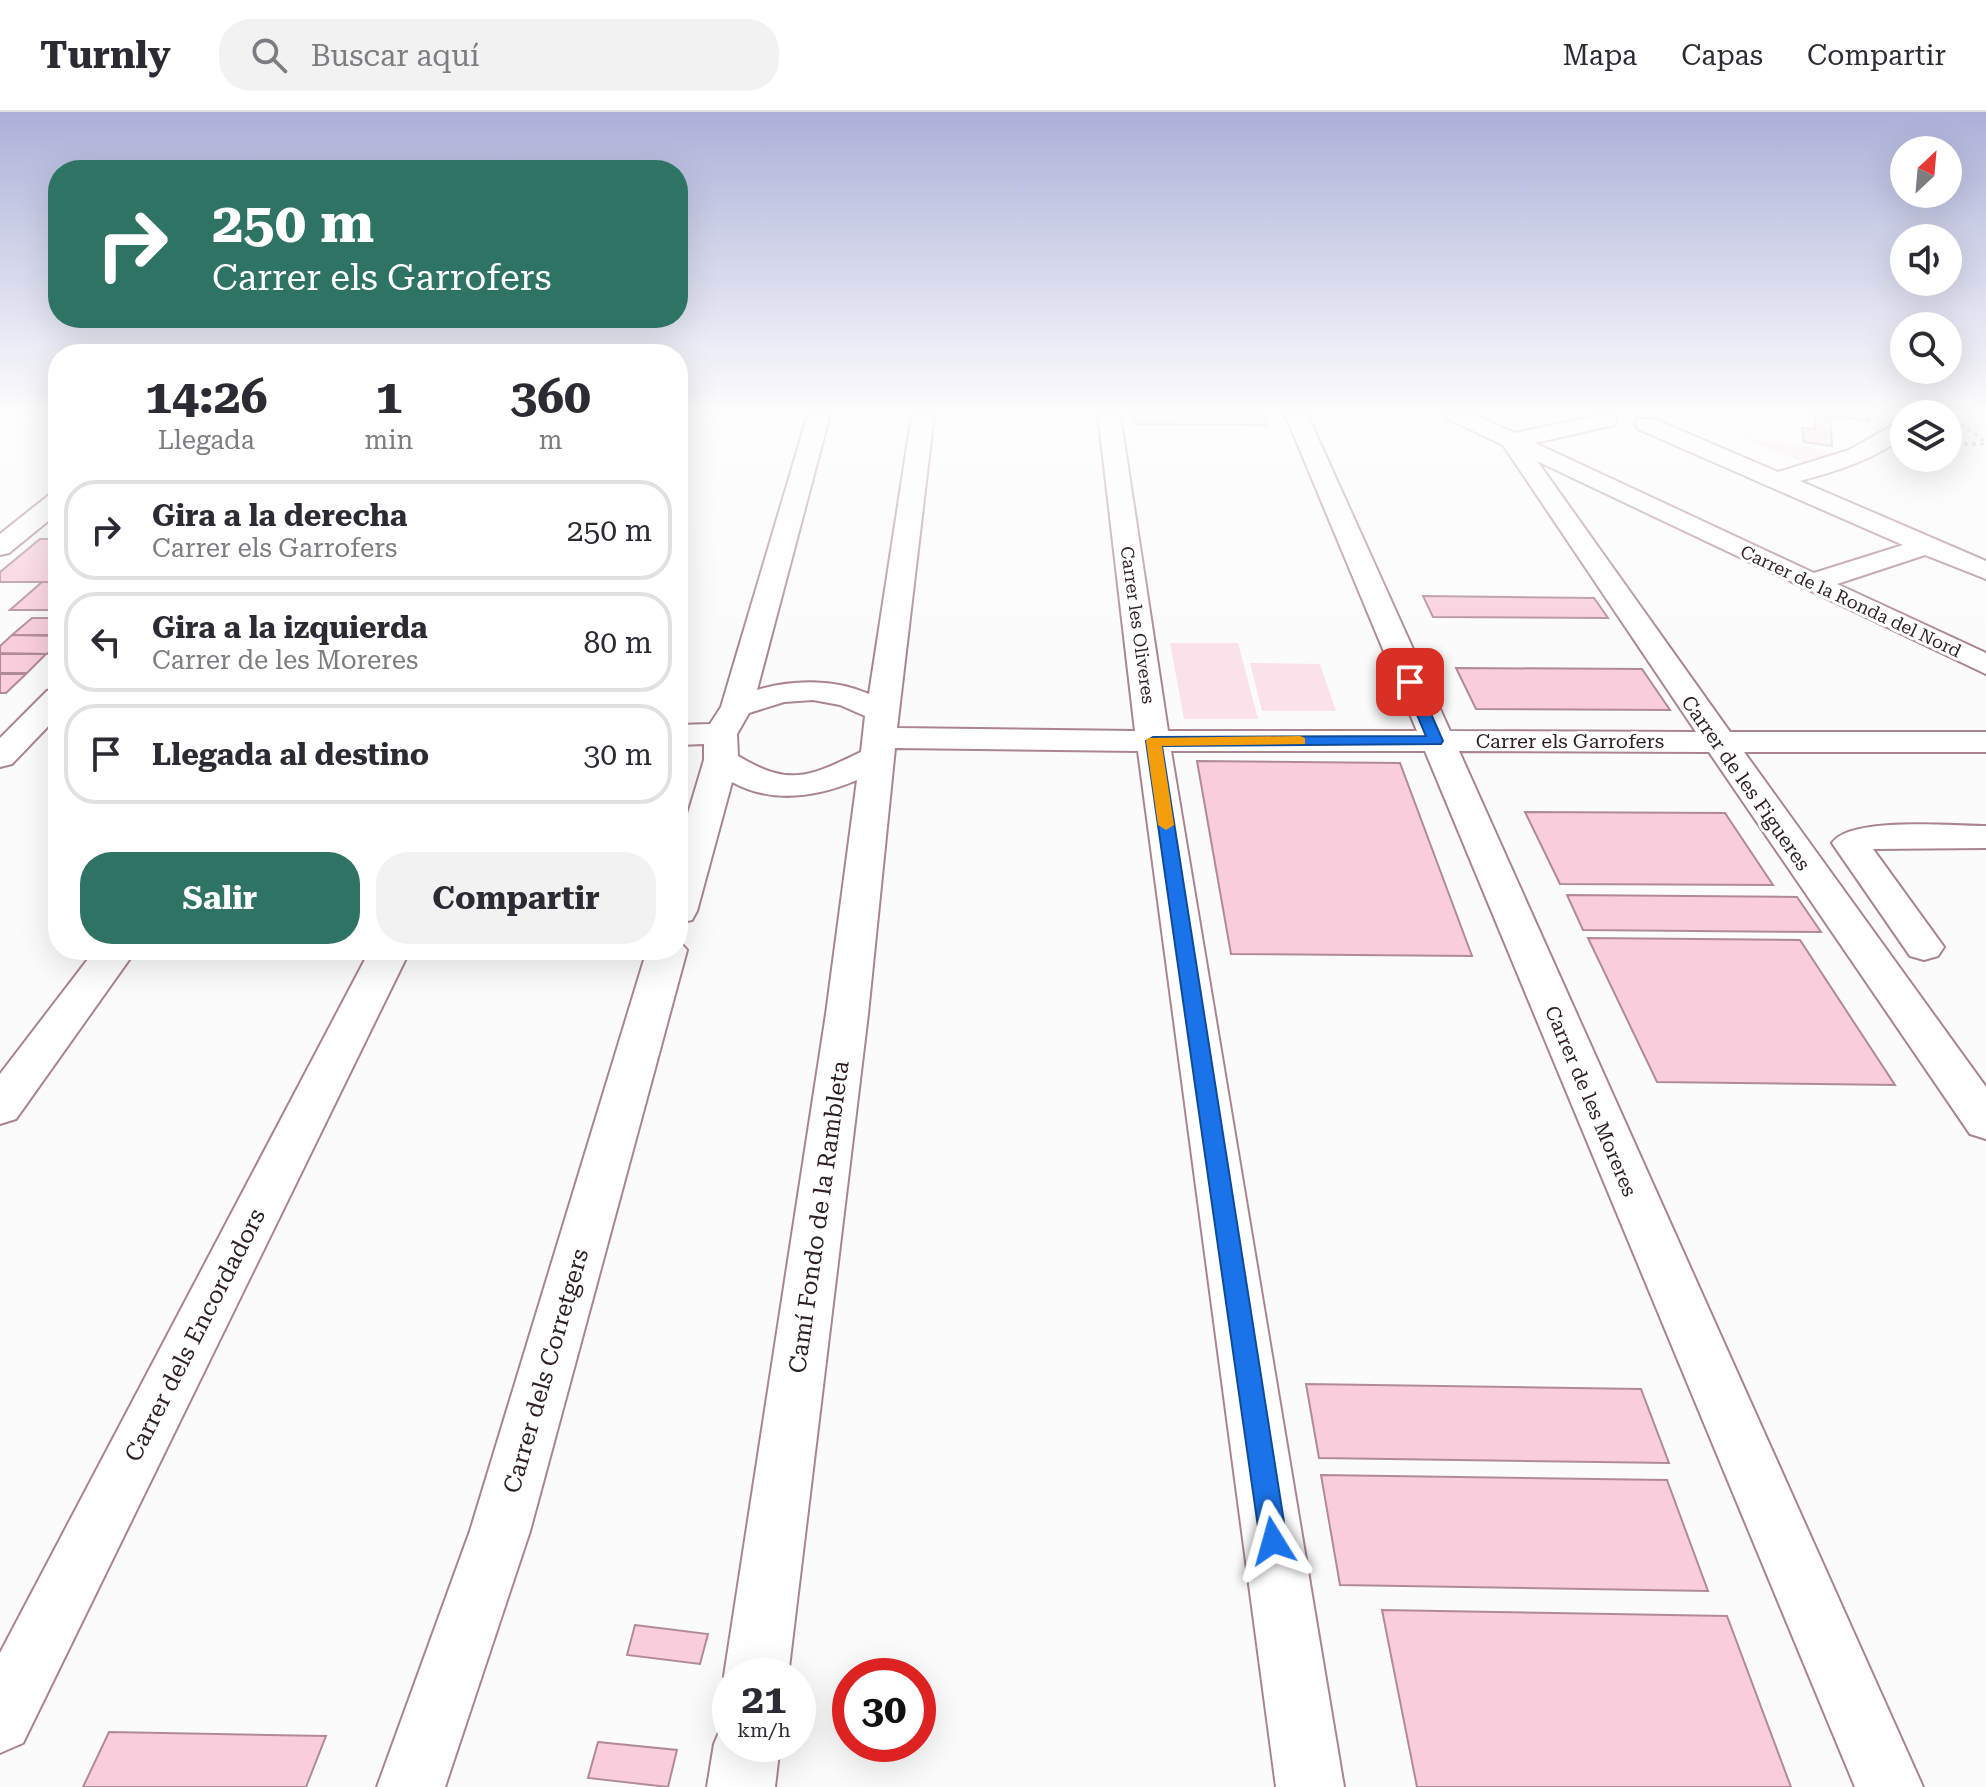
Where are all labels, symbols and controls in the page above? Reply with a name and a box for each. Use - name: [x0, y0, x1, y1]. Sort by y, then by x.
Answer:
- search box: [219, 19, 779, 91]
- text: Turnly: [40, 33, 171, 77]
- icon: search: [247, 33, 291, 77]
- text: Buscar aquí: [311, 38, 480, 73]
- text: Mapa: [1562, 39, 1637, 72]
- text: Capas: [1681, 39, 1763, 72]
- text: Compartir: [1807, 39, 1946, 72]
- north arrow: [1890, 136, 1962, 208]
- map controls: [1890, 136, 1962, 472]
- text: 250 m: [212, 190, 374, 256]
- icon: right: [80, 192, 184, 296]
- button: sound: [1890, 224, 1962, 296]
- text: Carrer els Garrofers: [212, 257, 552, 299]
- button: search: [1890, 312, 1962, 384]
- text: 14:26: [145, 369, 268, 425]
- text: 1: [375, 369, 402, 425]
- text: 360: [510, 369, 591, 425]
- button: layers: [1890, 400, 1962, 472]
- text: Llegada: [158, 425, 255, 455]
- text: min: [365, 425, 413, 455]
- text: m: [539, 425, 563, 455]
- text: Gira a la derecha: [152, 498, 407, 533]
- icon: right: [84, 508, 128, 552]
- text: 250 m: [567, 513, 652, 548]
- text: Carrer els Garrofers: [152, 533, 397, 563]
- street label: Carrer de la Ronda del Nord: [1737, 541, 1965, 662]
- street label: Carrer les Oliveres: [1117, 545, 1159, 705]
- text: Gira a la izquierda: [152, 610, 428, 645]
- icon: left: [84, 620, 128, 664]
- text: 80 m: [583, 625, 652, 660]
- text: Carrer de les Moreres: [152, 645, 418, 675]
- pin: [1376, 648, 1444, 716]
- icon: arrive: [1388, 660, 1432, 704]
- street label: Carrer de les Figueres: [1677, 691, 1815, 875]
- street label: Carrer els Garrofers: [1476, 729, 1664, 753]
- icon: arrive: [84, 732, 128, 776]
- text: Llegada al destino: [152, 737, 429, 772]
- text: 30 m: [583, 737, 652, 772]
- button: Salir: [80, 852, 360, 944]
- button: Compartir: [376, 852, 656, 944]
- street label: Carrer de les Moreres: [1540, 1002, 1642, 1200]
- street label: Camí Fondo de la Rambleta: [783, 1059, 855, 1375]
- street label: Carrer dels Encordadors: [119, 1204, 271, 1466]
- street label: Carrer dels Corretgers: [498, 1246, 594, 1496]
- position arrow: [1231, 1499, 1315, 1583]
- speed limit sign: 30: [832, 1658, 936, 1762]
- text: 21: [742, 1676, 786, 1723]
- text: km/h: [737, 1718, 791, 1742]

